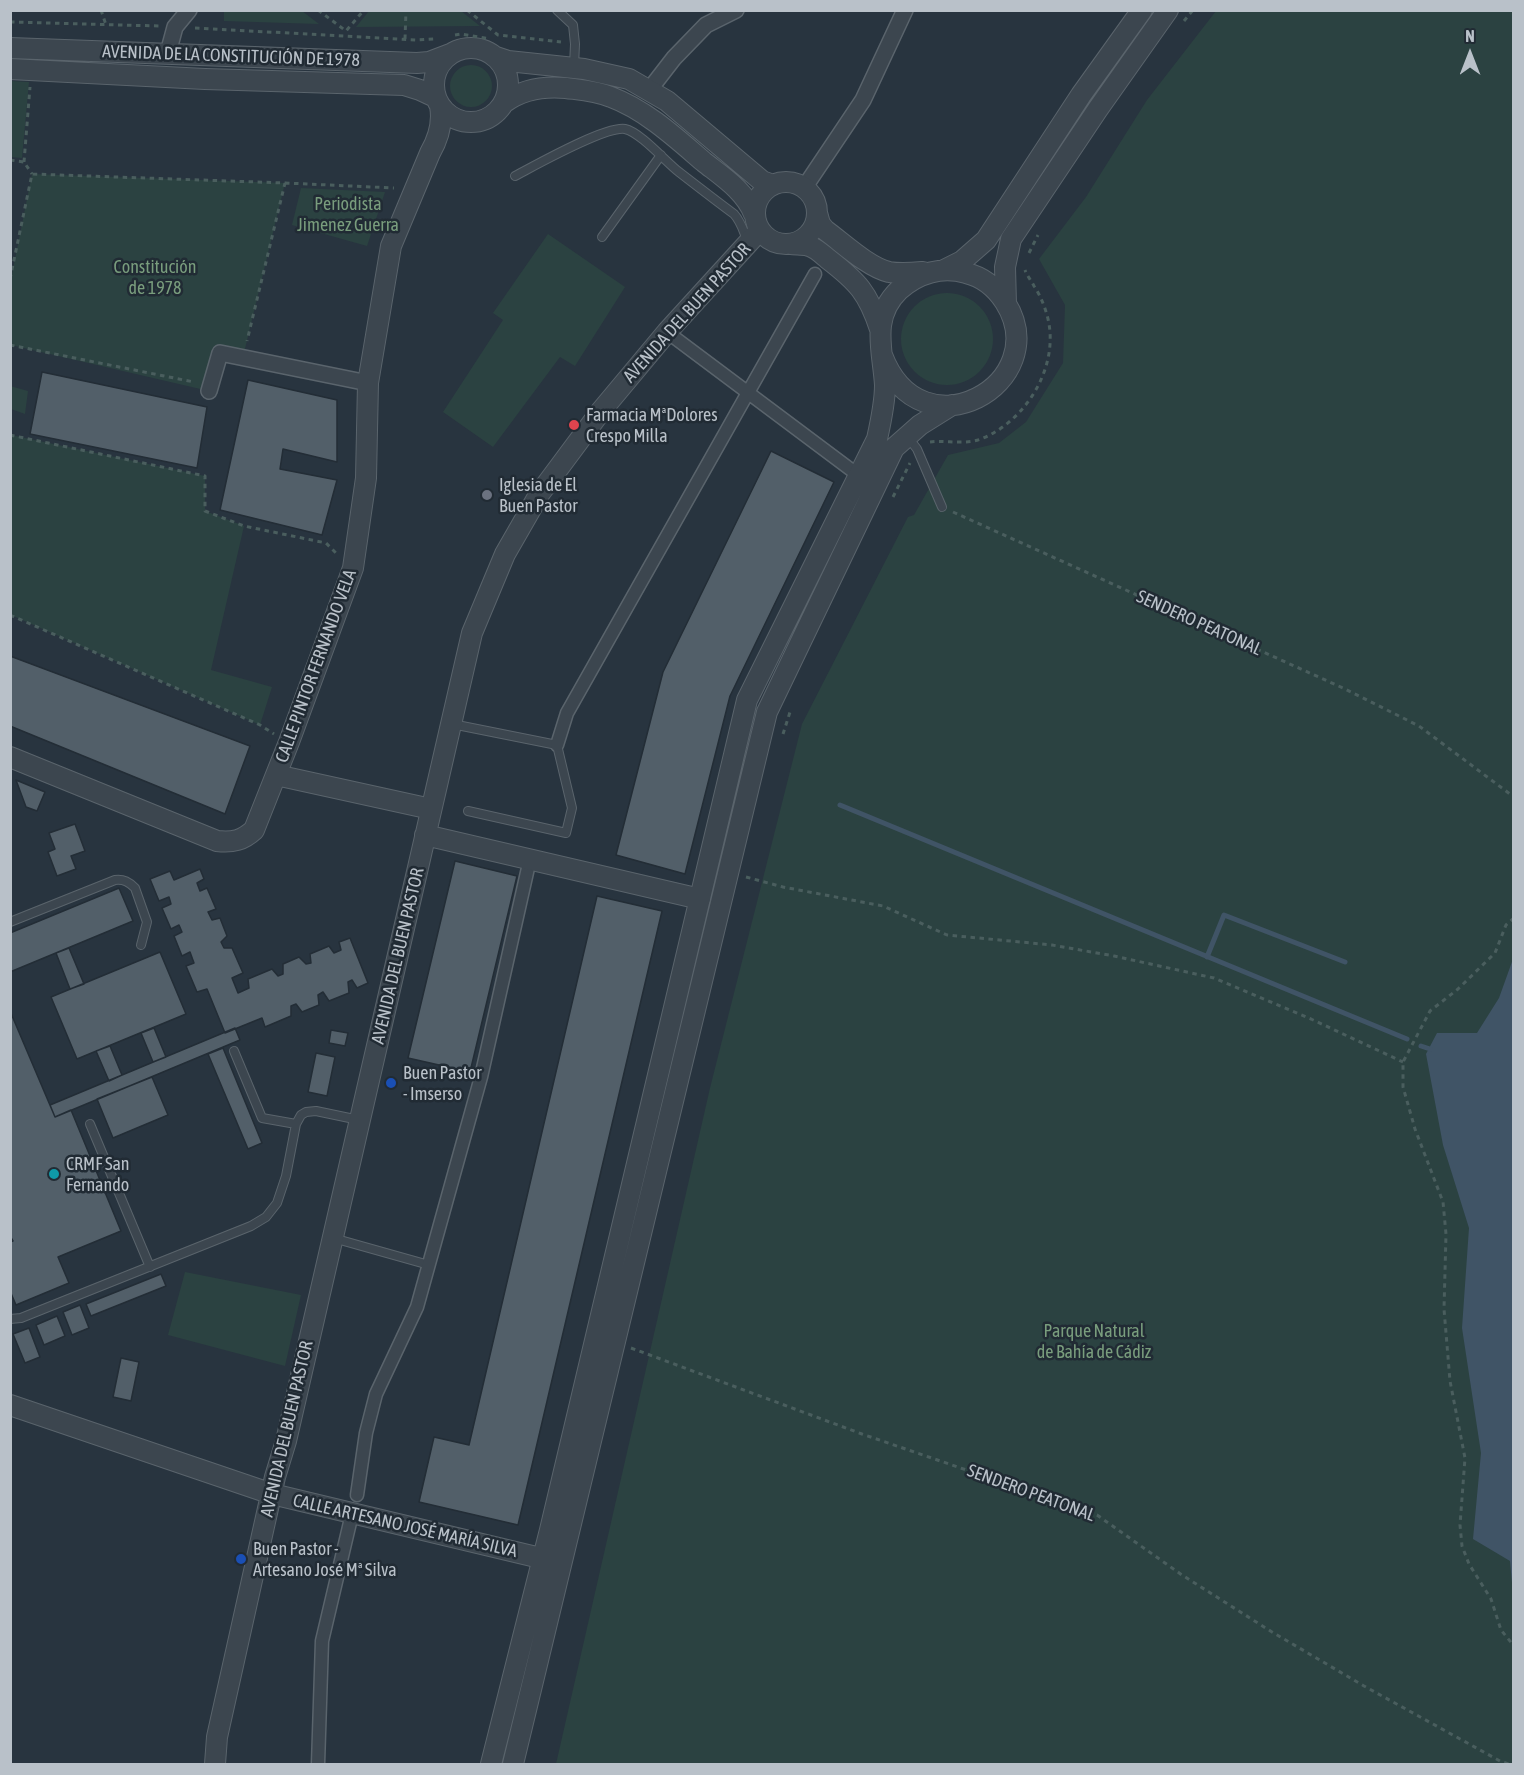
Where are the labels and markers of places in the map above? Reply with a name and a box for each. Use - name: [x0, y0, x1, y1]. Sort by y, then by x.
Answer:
- place label: Farmacia MªDolores Crespo Milla: [586, 404, 718, 446]
- marker: Farmacia MªDolores Crespo Milla: [567, 418, 581, 432]
- place label: Iglesia de El Buen Pastor: [499, 474, 578, 516]
- marker: Iglesia de El Buen Pastor: [480, 488, 494, 502]
- place label: Buen Pastor - Imserso: [403, 1062, 482, 1104]
- marker: Buen Pastor - Imserso: [384, 1076, 398, 1090]
- place label: CRMF San Fernando: [66, 1153, 130, 1196]
- marker: CRMF San Fernando: [47, 1167, 61, 1181]
- place label: Buen Pastor - Artesano José Mª Silva: [253, 1538, 397, 1580]
- marker: Buen Pastor - Artesano José Mª Silva: [234, 1552, 248, 1566]

